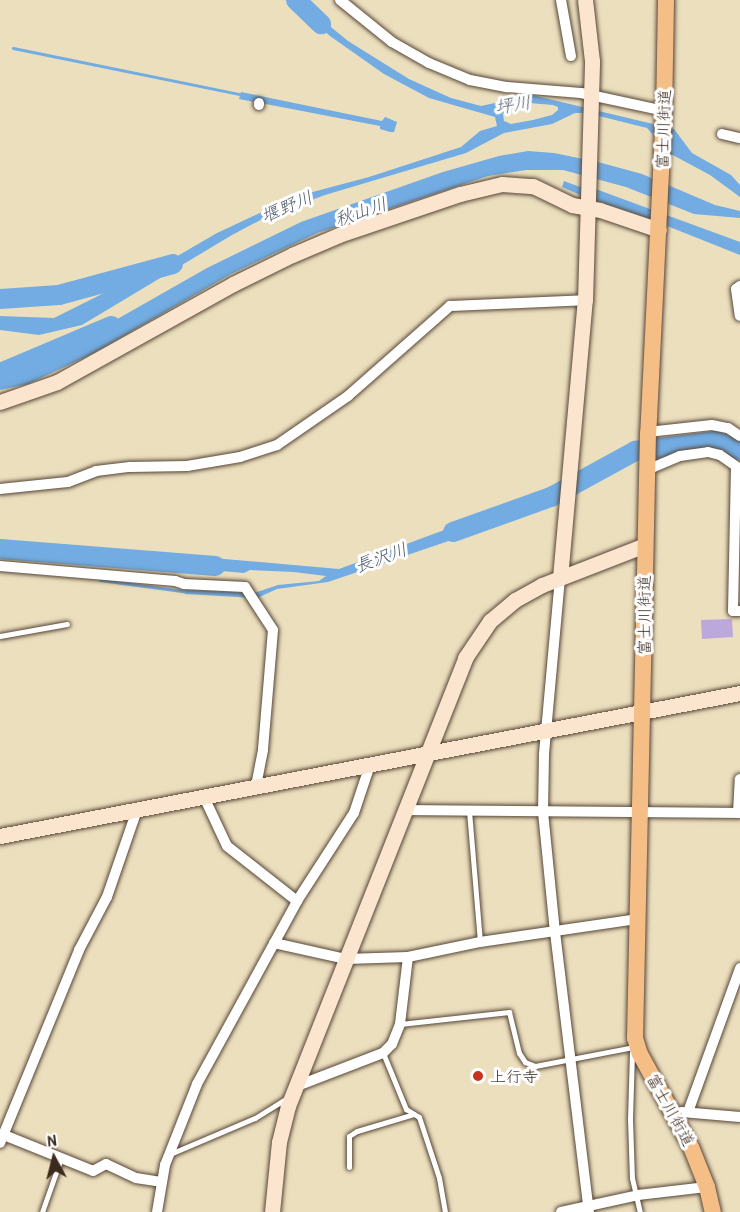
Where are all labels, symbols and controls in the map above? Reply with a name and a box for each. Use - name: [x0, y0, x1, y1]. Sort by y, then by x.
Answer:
- street label: 富士川街道: [652, 89, 674, 169]
- water label: 坪川: [494, 92, 532, 118]
- water label: 堰野川: [258, 187, 316, 227]
- water label: 秋山川: [332, 193, 390, 231]
- water label: 長沢川: [352, 539, 410, 577]
- street label: 富士川街道: [634, 575, 654, 655]
- place label: 上行寺: [490, 1066, 538, 1086]
- marker: 上行寺: [471, 1069, 485, 1083]
- street label: 富士川街道: [643, 1070, 699, 1150]
- north arrow: [24, 1128, 84, 1188]
- text: N: [46, 1129, 57, 1152]

